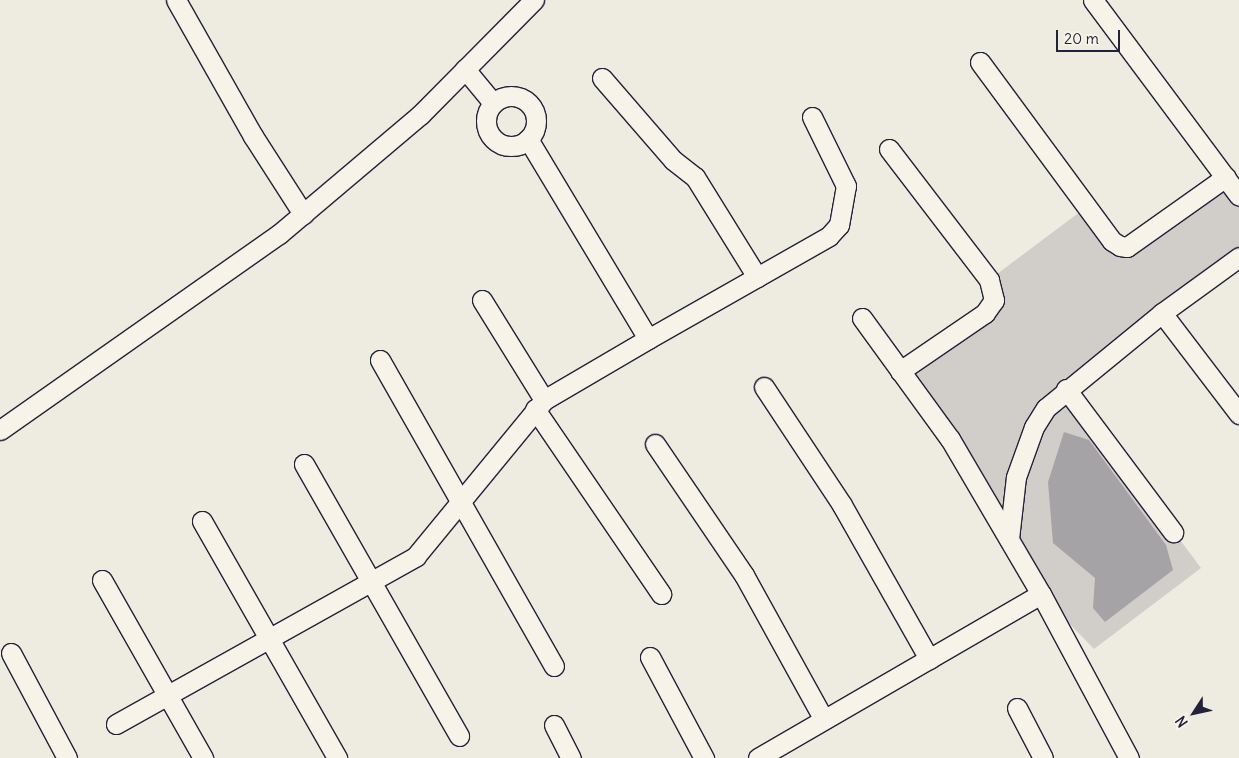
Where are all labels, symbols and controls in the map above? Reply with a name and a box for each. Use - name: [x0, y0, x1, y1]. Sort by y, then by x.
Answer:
- scale bar: [1059, 20, 1123, 52]
- text: 20 m: [1064, 29, 1099, 48]
- north arrow: [1169, 688, 1219, 738]
- text: N: [1172, 712, 1192, 731]

